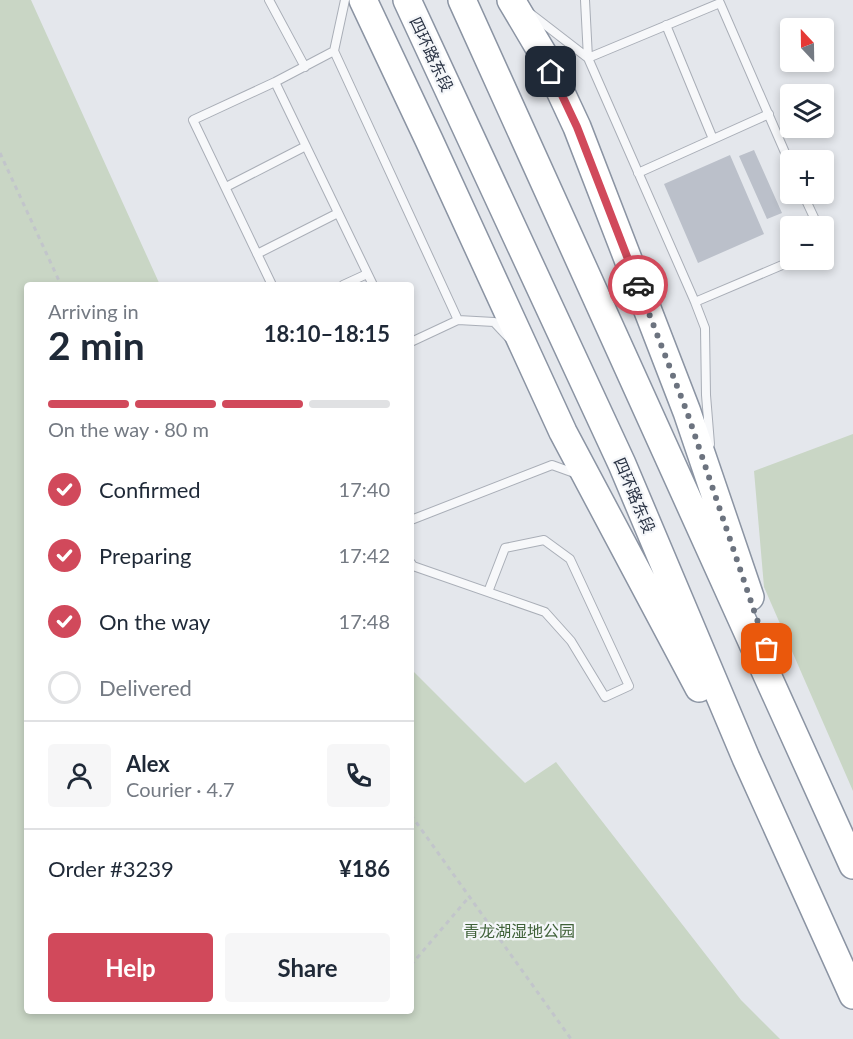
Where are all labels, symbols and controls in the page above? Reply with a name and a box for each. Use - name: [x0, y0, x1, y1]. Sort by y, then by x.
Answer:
- street label: 四环路东段: [406, 14, 458, 94]
- north arrow: [780, 18, 834, 72]
- map controls: [780, 18, 834, 270]
- pin: [525, 46, 576, 97]
- icon: home: [534, 55, 567, 88]
- button: layers: [780, 84, 834, 138]
- button: +: [780, 150, 834, 204]
- button: −: [780, 216, 834, 270]
- courier: [608, 255, 668, 315]
- icon: car: [622, 269, 655, 302]
- text: Arriving in: [48, 299, 139, 323]
- text: 18:10–18:15: [264, 320, 390, 347]
- text: 2 min: [48, 322, 145, 368]
- text: On the way · 80 m: [48, 417, 209, 441]
- street label: 四环路东段: [611, 454, 659, 536]
- icon: check: [48, 473, 81, 506]
- text: Confirmed: [99, 476, 201, 503]
- text: 17:40: [339, 477, 390, 501]
- icon: check: [48, 539, 81, 572]
- text: Preparing: [99, 542, 191, 569]
- text: 17:42: [339, 543, 390, 567]
- icon: check: [48, 605, 81, 638]
- text: On the way: [99, 608, 210, 635]
- text: 17:48: [339, 609, 390, 633]
- pin: [741, 623, 792, 674]
- icon: bag: [750, 632, 783, 665]
- text: Delivered: [99, 674, 192, 701]
- button: person: [48, 744, 111, 807]
- button: phone: [327, 744, 390, 807]
- text: Alex: [126, 750, 170, 777]
- text: Courier · 4.7: [126, 777, 235, 801]
- text: Order #3239: [48, 855, 174, 882]
- text: ¥186: [339, 855, 390, 882]
- park label: 青龙湖湿地公园: [463, 921, 575, 940]
- button: Help: [48, 933, 213, 1002]
- button: Share: [225, 933, 390, 1002]

